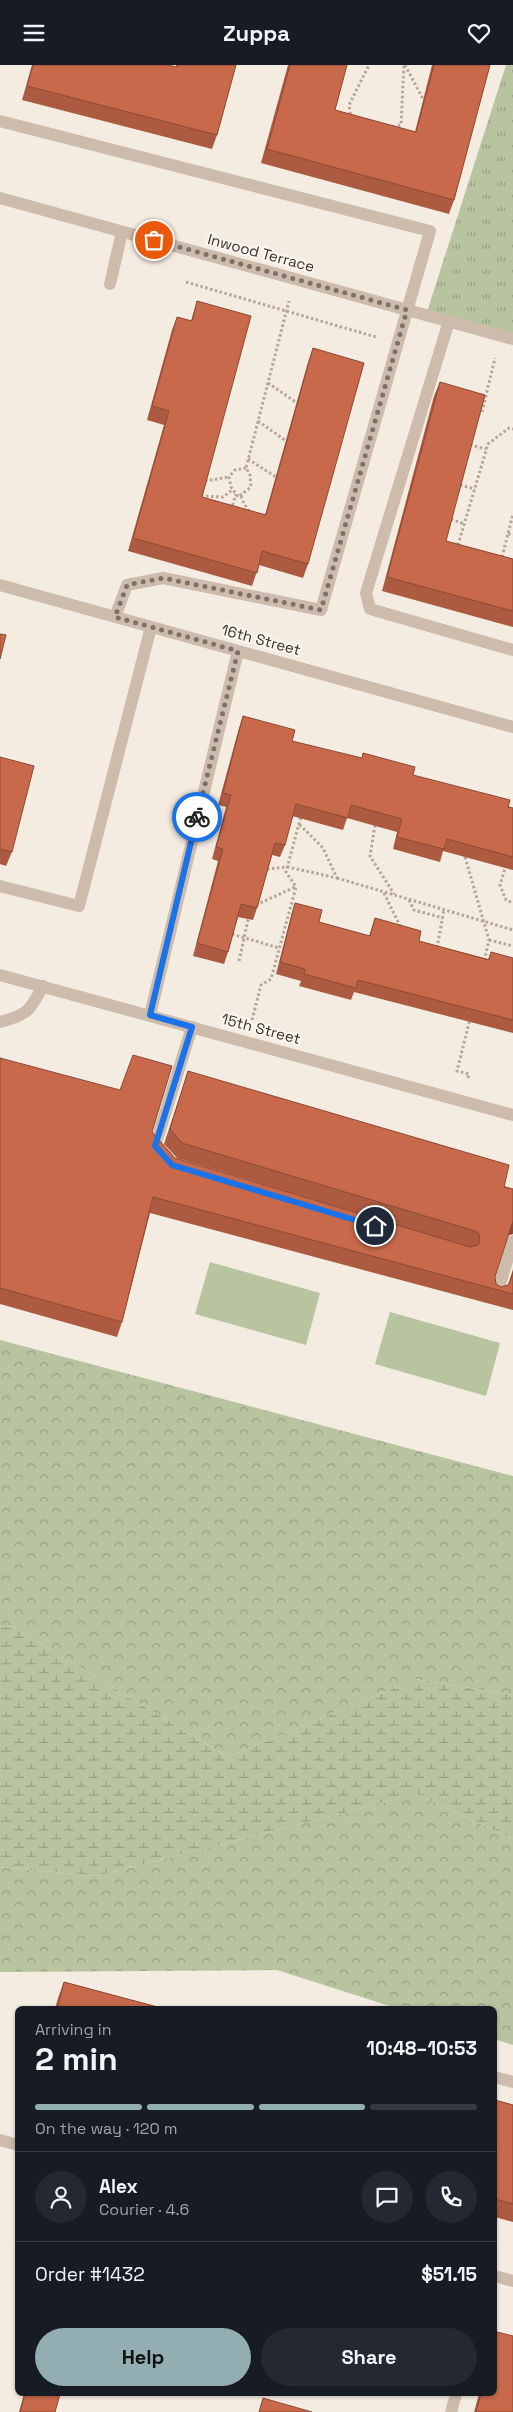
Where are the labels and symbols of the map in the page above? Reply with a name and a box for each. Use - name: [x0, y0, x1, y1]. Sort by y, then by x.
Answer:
- pin: [133, 219, 175, 261]
- street label: Inwood Terrace: [206, 229, 317, 276]
- street label: 16th Street: [219, 620, 303, 659]
- courier: [172, 792, 222, 842]
- street label: 15th Street: [220, 1009, 303, 1048]
- pin: [354, 1205, 396, 1247]

